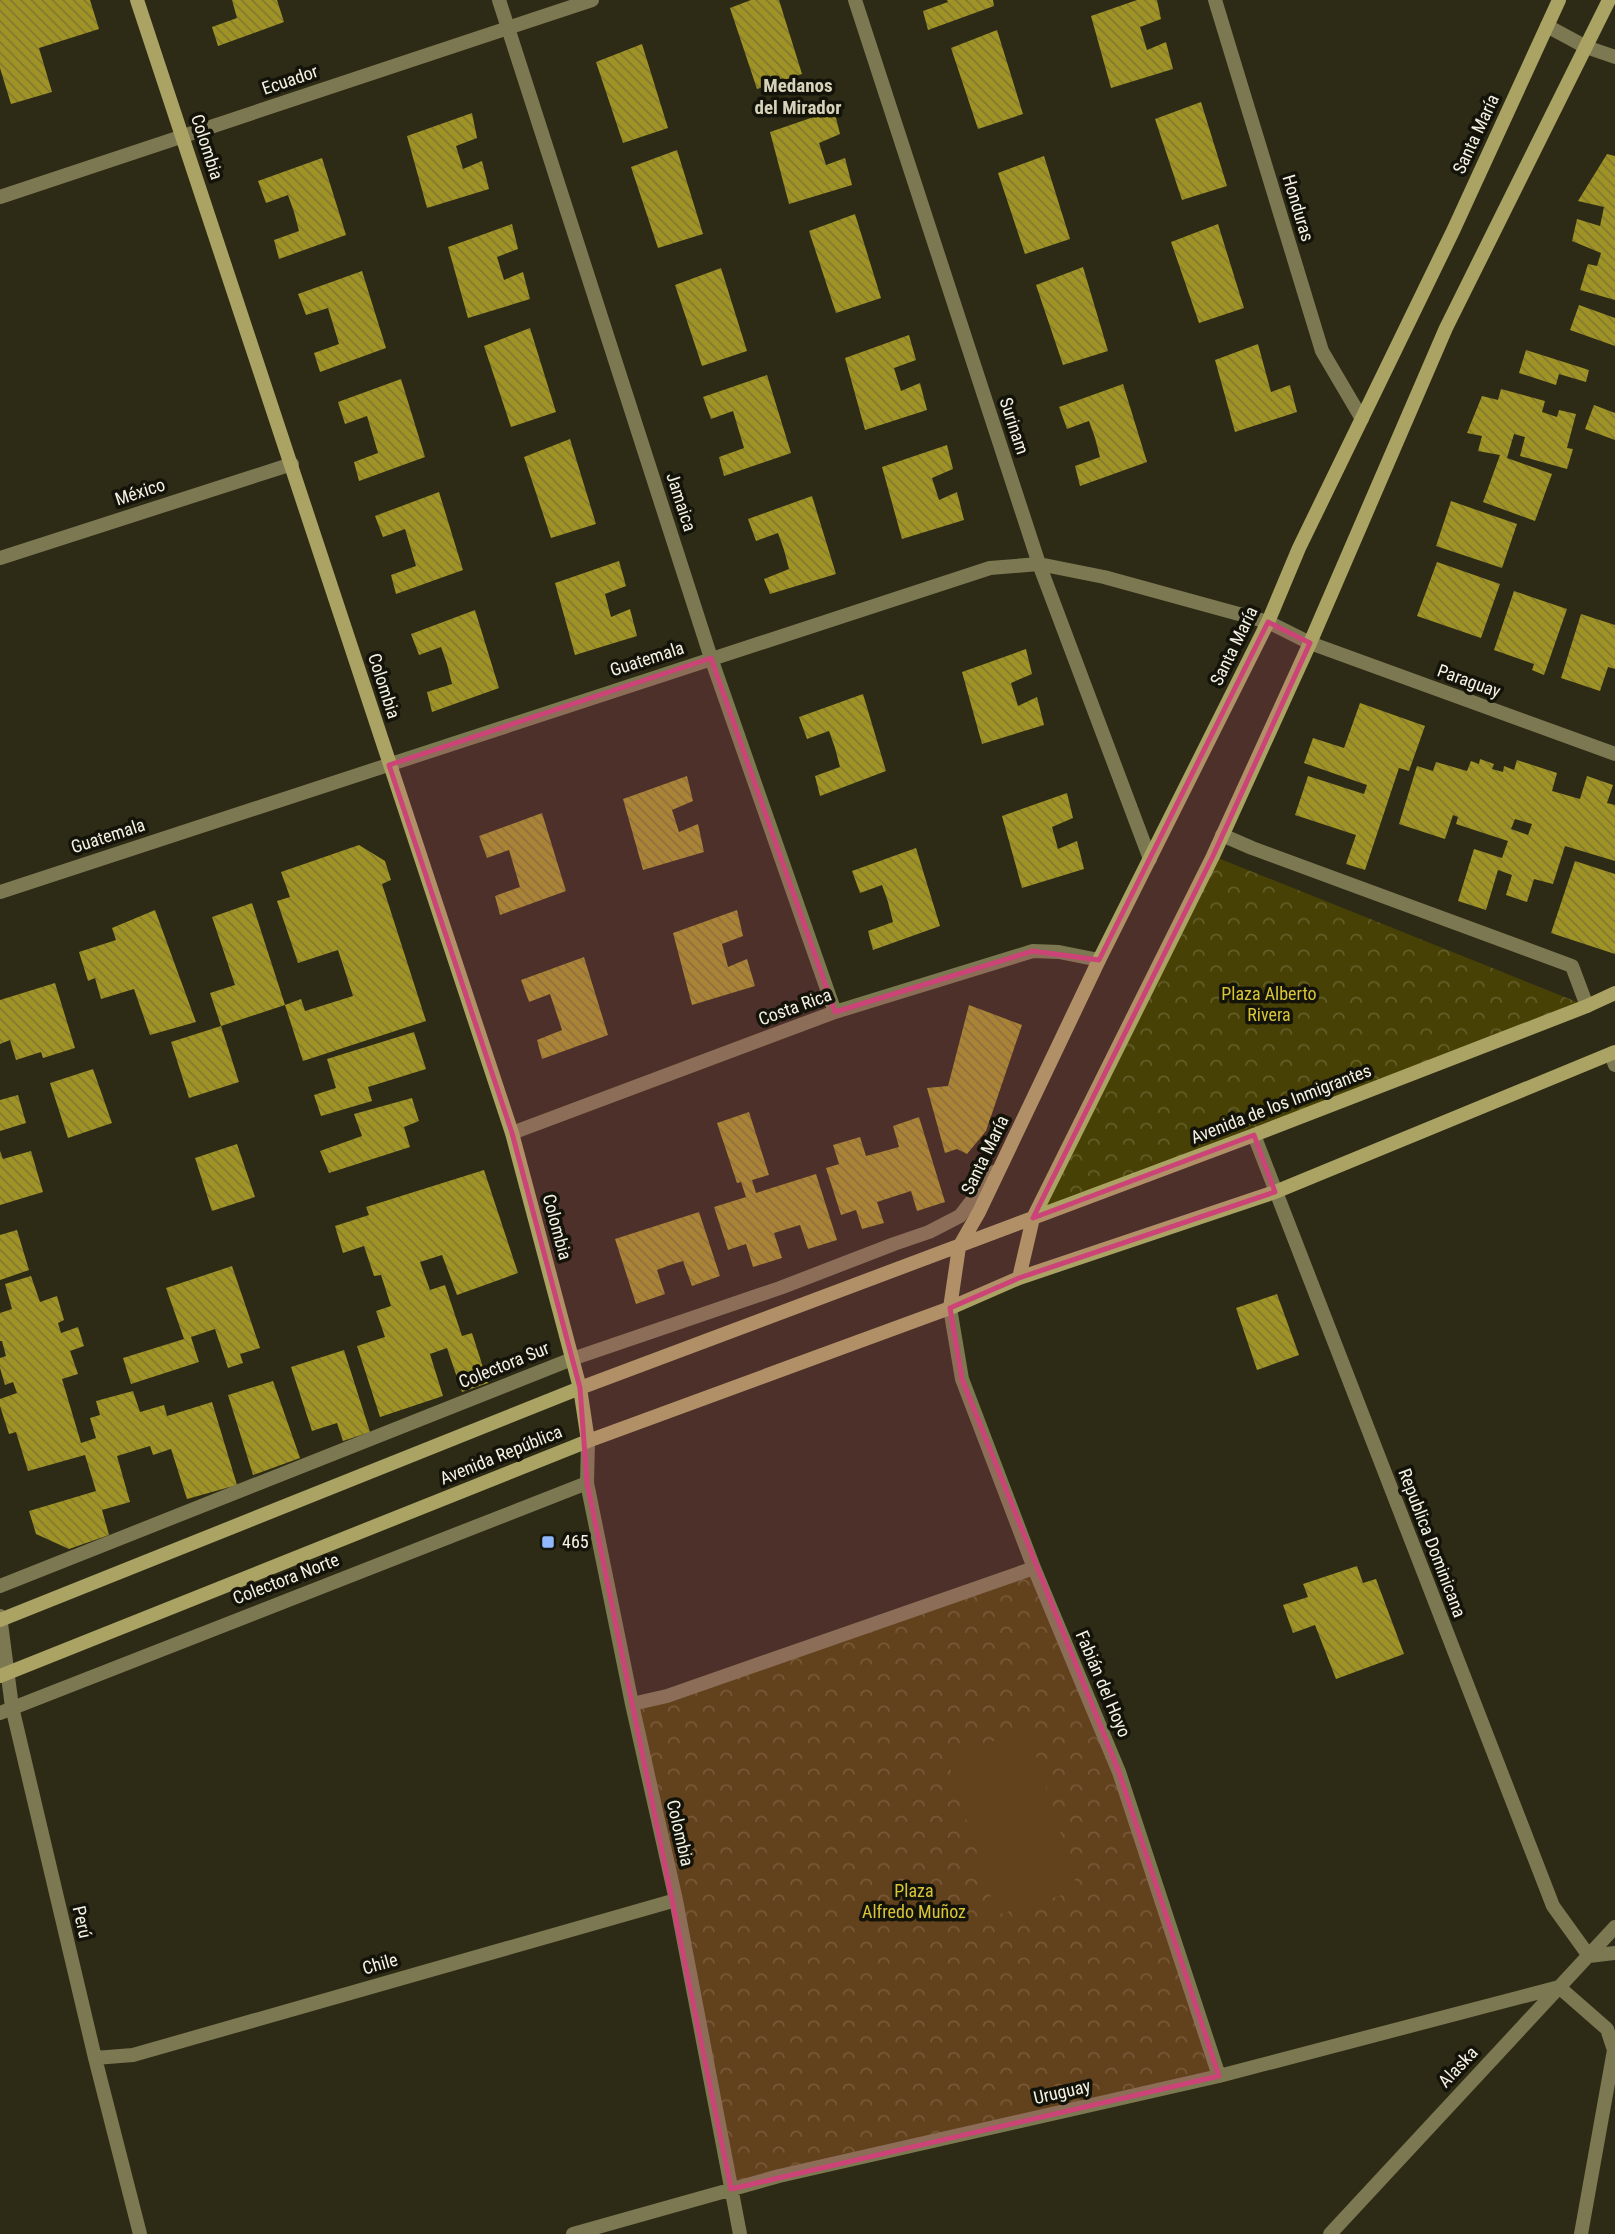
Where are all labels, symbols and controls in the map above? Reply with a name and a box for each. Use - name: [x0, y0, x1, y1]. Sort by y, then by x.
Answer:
- street label: Ecuador: [259, 60, 321, 99]
- district label: Medanos del Mirador: [755, 74, 842, 119]
- street label: Santa María: [1448, 91, 1503, 177]
- street label: Colombia: [187, 111, 228, 182]
- street label: Honduras: [1278, 172, 1319, 244]
- street label: Surinam: [995, 395, 1034, 457]
- street label: Jamaica: [662, 470, 701, 534]
- street label: México: [112, 474, 168, 509]
- street label: Santa María: [1205, 603, 1262, 689]
- street label: Guatemala: [607, 637, 687, 680]
- street label: Colombia: [364, 650, 405, 721]
- street label: Paraguay: [1435, 659, 1504, 702]
- street label: Guatemala: [68, 814, 148, 857]
- park label: Plaza Alberto Rivera: [1221, 983, 1317, 1025]
- street label: Costa Rica: [755, 984, 834, 1029]
- street label: Avenida de los Inmigrantes: [1188, 1059, 1374, 1148]
- street label: Santa María: [956, 1112, 1013, 1198]
- street label: Colombia: [539, 1192, 576, 1262]
- street label: Colectora Sur: [456, 1337, 553, 1392]
- street label: Avenida República: [437, 1420, 565, 1489]
- street label: Republica Dominicana: [1394, 1465, 1471, 1620]
- place label: 465: [562, 1531, 589, 1552]
- marker: 465: [540, 1534, 556, 1550]
- street label: Colectora Norte: [230, 1549, 342, 1608]
- street label: Fabián del Hoyo: [1072, 1627, 1135, 1740]
- street label: Colombia: [663, 1798, 698, 1868]
- park label: Plaza Alfredo Muñoz: [862, 1880, 966, 1922]
- street label: Perú: [69, 1904, 96, 1940]
- street label: Chile: [360, 1949, 400, 1979]
- street label: Alaska: [1434, 2042, 1482, 2091]
- street label: Uruguay: [1031, 2075, 1093, 2108]

